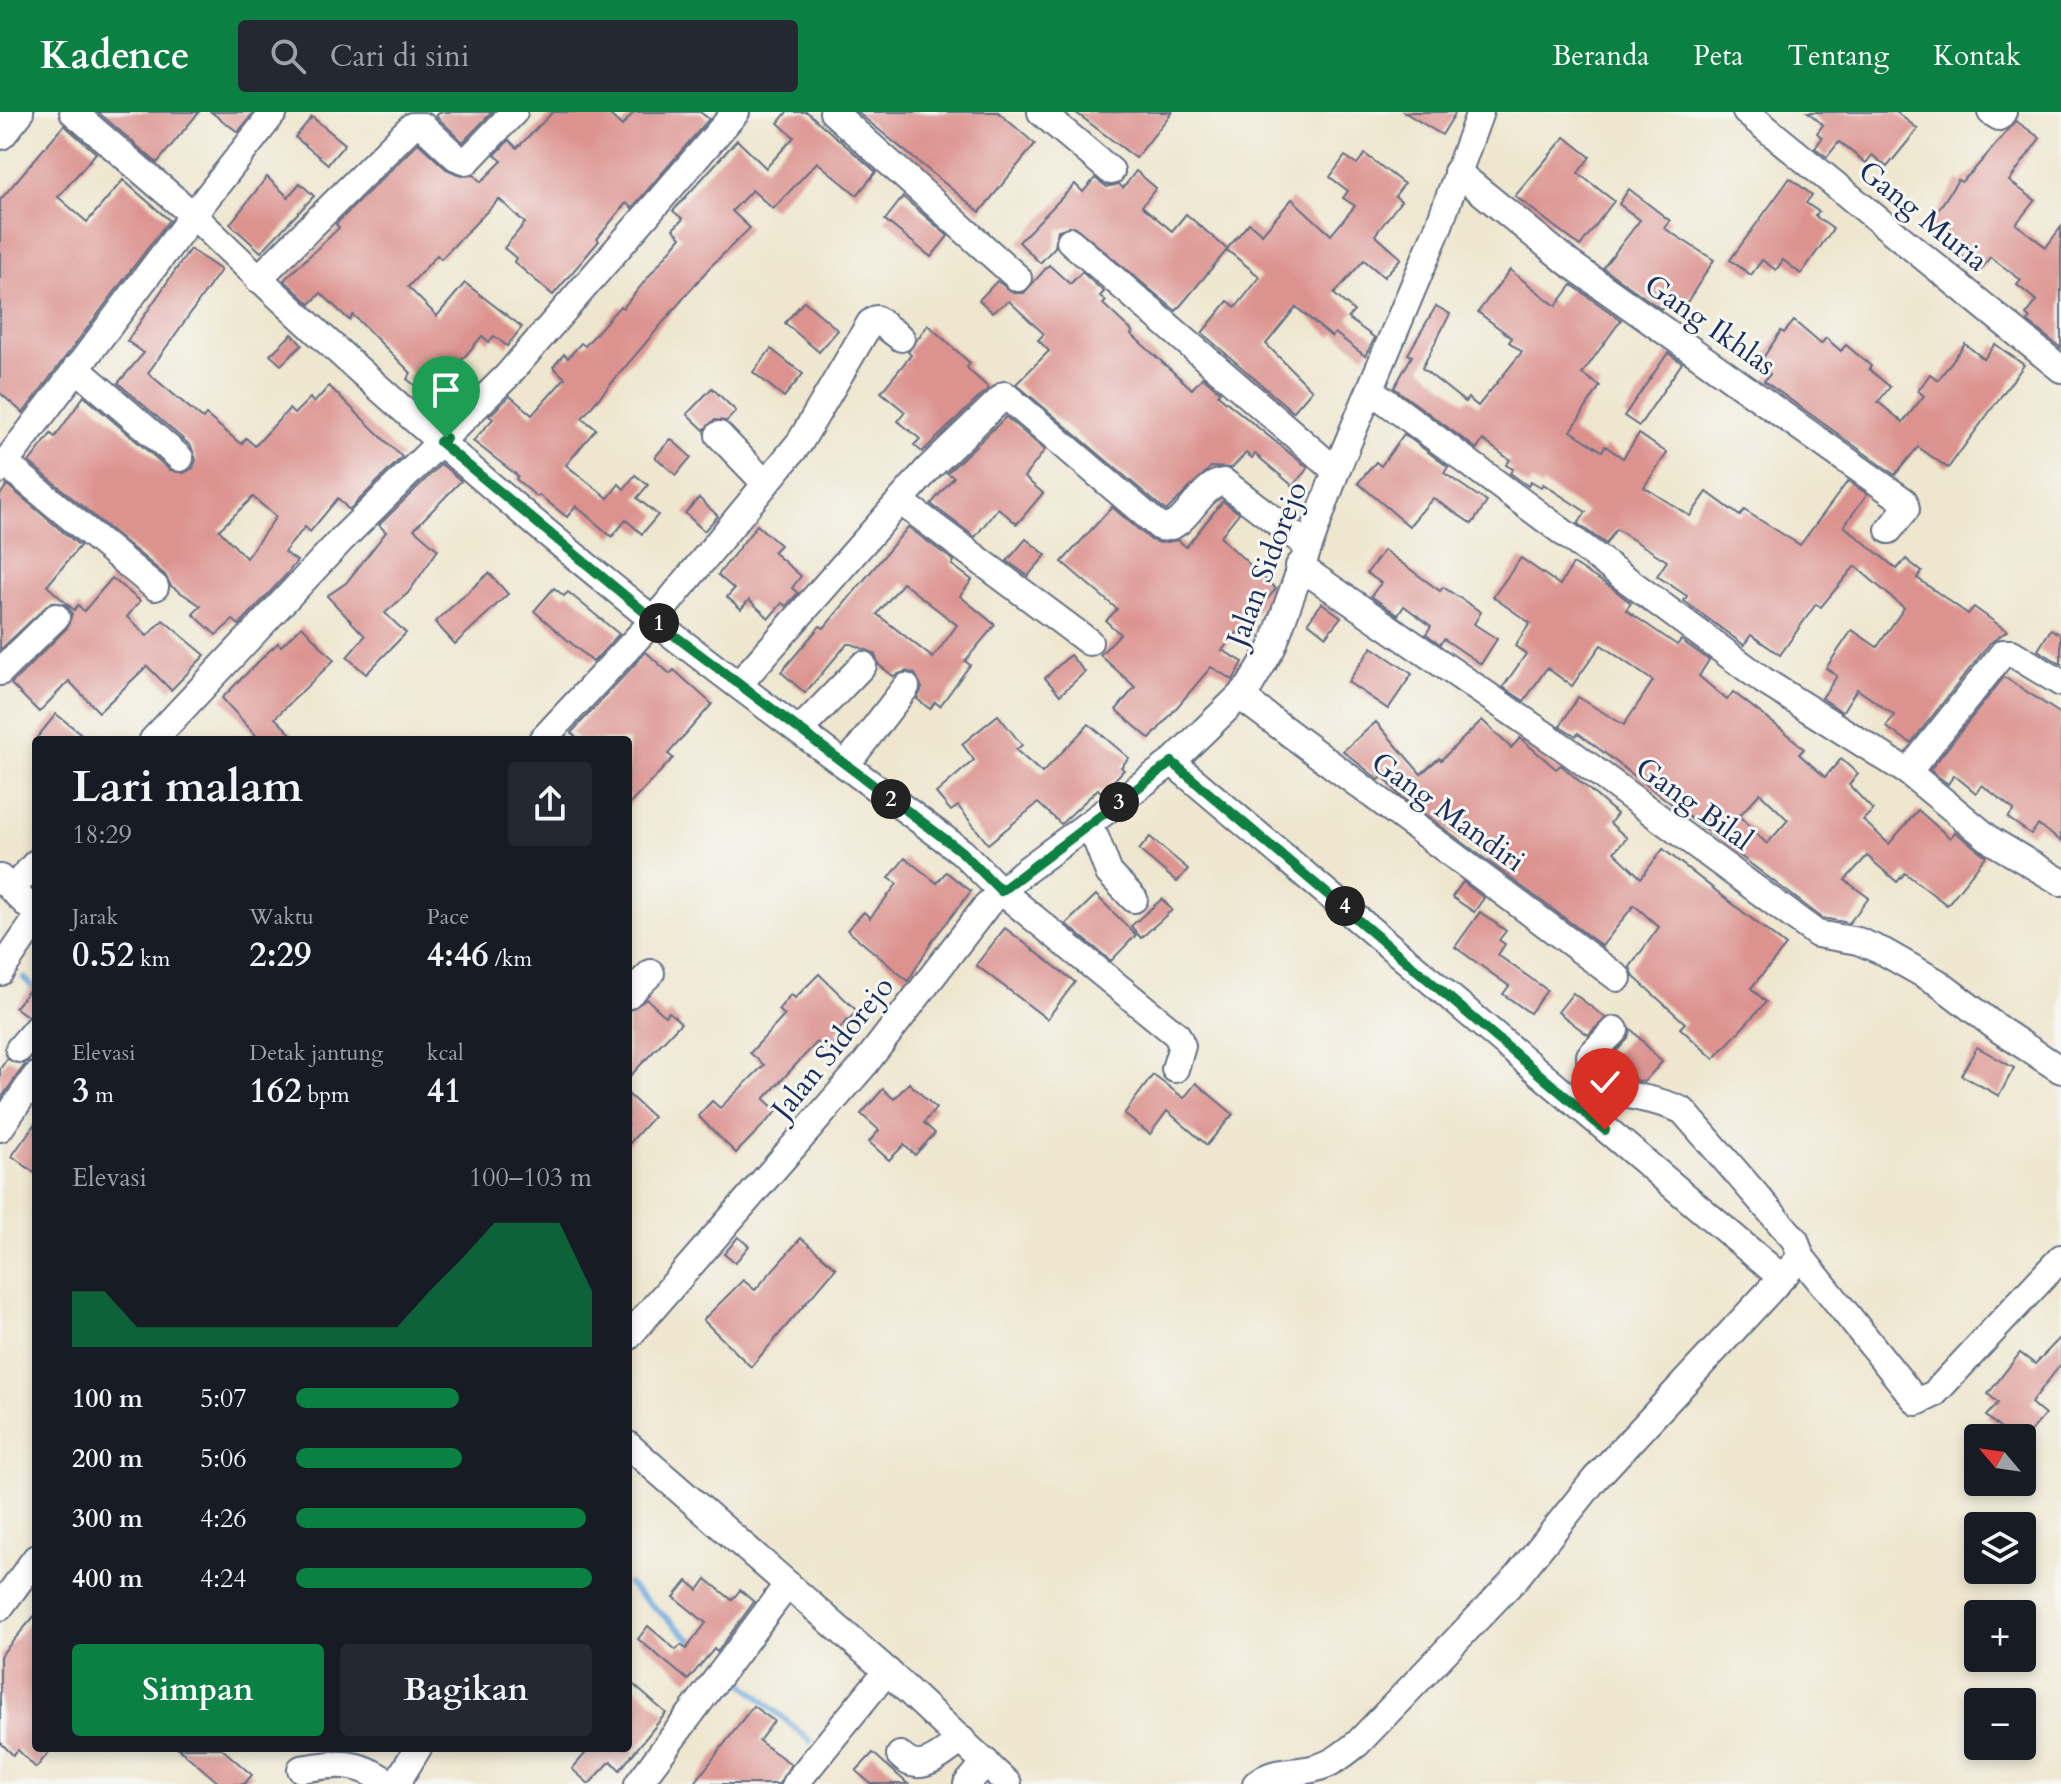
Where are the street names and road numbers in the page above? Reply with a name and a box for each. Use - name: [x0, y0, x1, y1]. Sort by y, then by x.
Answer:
- street label: Gang Muria: [1850, 151, 1996, 281]
- street label: Gang Ikhlas: [1636, 265, 1784, 385]
- street label: Jalan Sidorejo: [1215, 476, 1317, 656]
- street label: Gang Mandiri: [1363, 742, 1533, 882]
- street label: Gang Bilal: [1627, 748, 1761, 861]
- street label: Jalan Sidorejo: [760, 968, 904, 1132]

